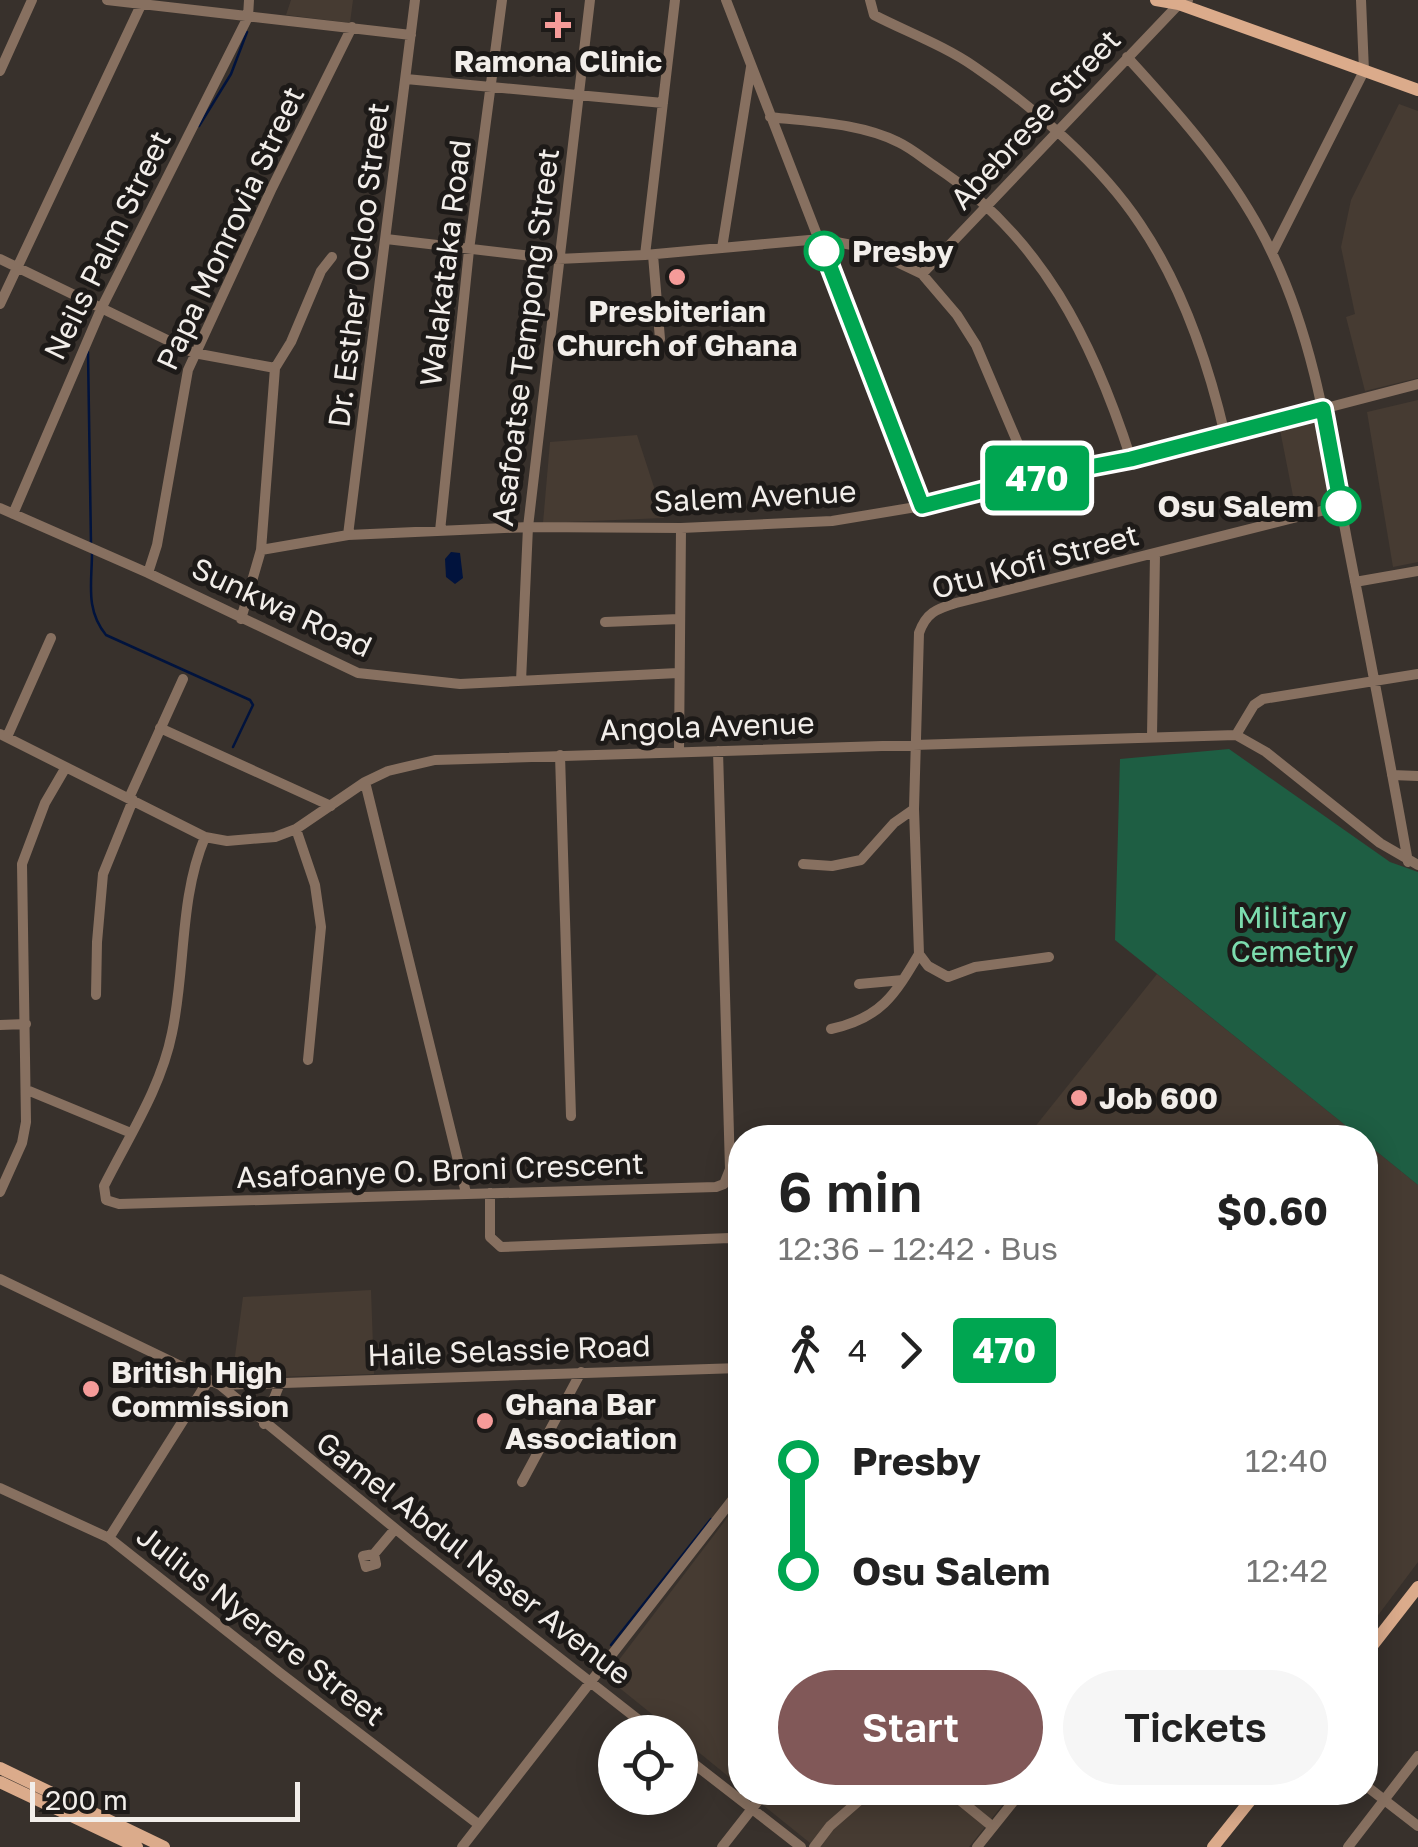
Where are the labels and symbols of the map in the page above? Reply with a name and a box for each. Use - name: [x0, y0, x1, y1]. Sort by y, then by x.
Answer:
- marker: Ramona Clinic: [545, 12, 571, 38]
- street label: Abebrese Street: [942, 22, 1128, 216]
- place label: Ramona Clinic: [454, 43, 662, 79]
- street label: Papa Monrovia Street: [149, 81, 311, 375]
- street label: Dr. Esther Ocloo Street: [320, 101, 396, 429]
- street label: Neils Palm Street: [36, 125, 178, 365]
- street label: Walakataka Road: [412, 138, 478, 388]
- street label: Asafoatse Tempong Street: [484, 146, 566, 528]
- marker: Presby: [805, 232, 843, 270]
- place label: Presby: [852, 233, 954, 269]
- marker: Presbiterian Church of Ghana: [666, 266, 688, 288]
- place label: Presbiterian Church of Ghana: [557, 293, 797, 363]
- line badge: 470: [980, 446, 1094, 510]
- street label: Salem Avenue: [653, 473, 857, 519]
- marker: Osu Salem: [1322, 487, 1360, 525]
- place label: Osu Salem: [1157, 488, 1314, 524]
- street label: Otu Kofi Street: [927, 516, 1143, 606]
- street label: Sunkwa Road: [186, 550, 378, 664]
- street label: Angola Avenue: [599, 704, 815, 748]
- park label: Military Cemetry: [1230, 899, 1354, 969]
- place label: Job 600: [1099, 1080, 1218, 1116]
- marker: Job 600: [1068, 1087, 1090, 1109]
- street label: Asafoanye O. Broni Crescent: [236, 1145, 644, 1195]
- street label: Haile Selassie Road: [367, 1327, 651, 1373]
- place label: British High Commission: [111, 1354, 289, 1424]
- marker: British High Commission: [80, 1378, 102, 1400]
- place label: Ghana Bar Association: [505, 1386, 677, 1456]
- marker: Ghana Bar Association: [474, 1410, 496, 1432]
- street label: Gamel Abdul Naser Avenue: [309, 1424, 639, 1692]
- street label: Julius Nyerere Street: [130, 1517, 392, 1733]
- scale bar: [30, 1777, 300, 1822]

